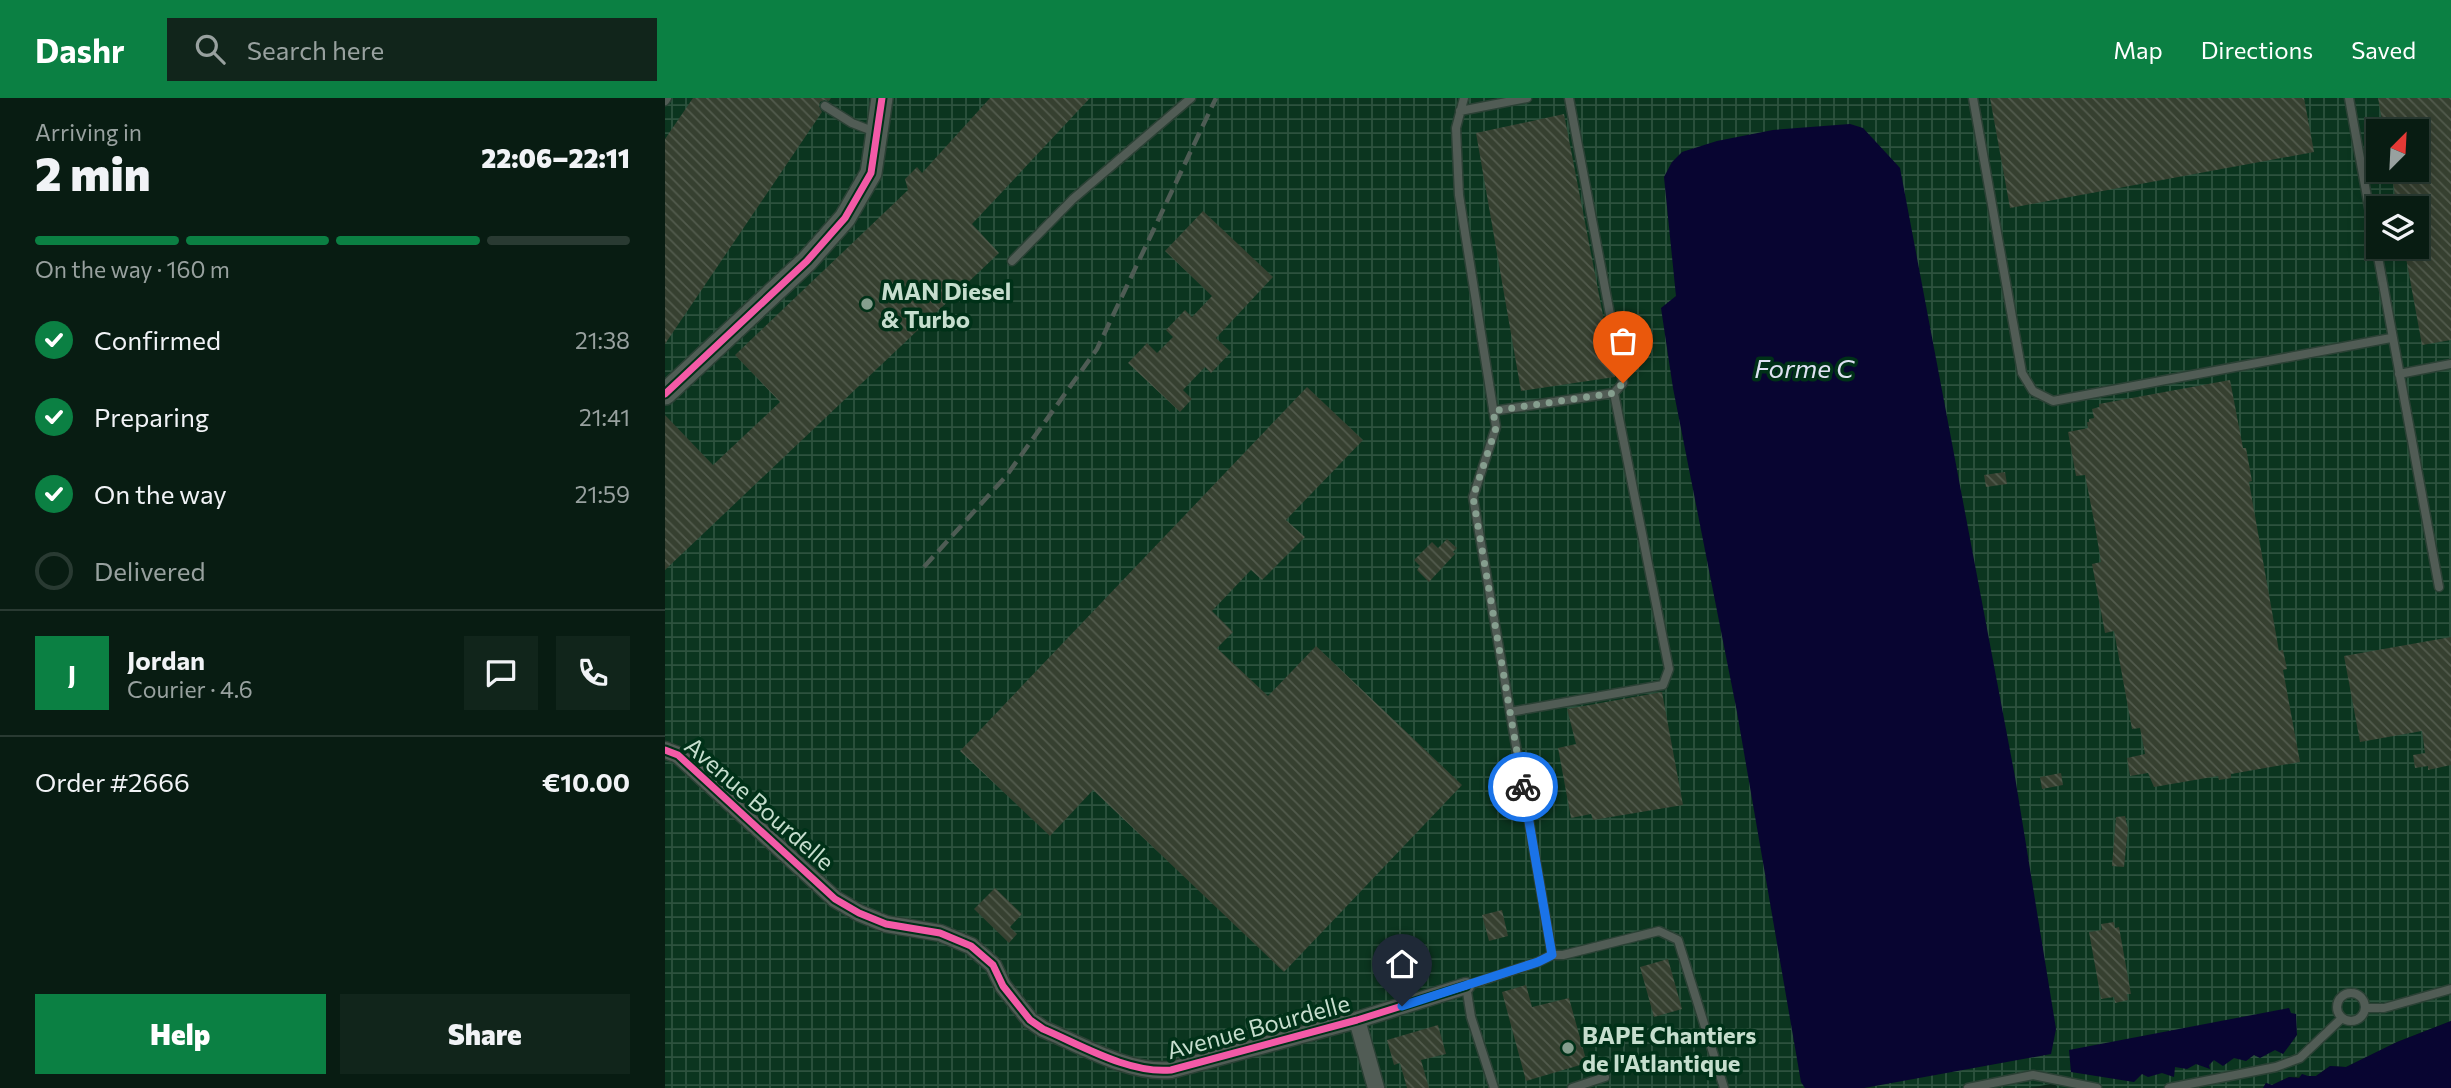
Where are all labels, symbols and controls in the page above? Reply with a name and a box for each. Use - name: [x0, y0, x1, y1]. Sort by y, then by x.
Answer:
- search box: [167, 18, 657, 81]
- text: Dashr: [35, 29, 125, 70]
- icon: search: [191, 30, 229, 68]
- text: Search here: [247, 34, 384, 65]
- text: Map: [2113, 35, 2163, 64]
- text: Directions: [2201, 35, 2313, 64]
- text: Saved: [2351, 35, 2416, 64]
- text: Arriving in: [35, 118, 142, 146]
- north arrow: [2366, 119, 2429, 182]
- map controls: [2366, 119, 2429, 259]
- text: 22:06–22:11: [481, 142, 630, 173]
- text: 2 min: [35, 144, 151, 200]
- button: layers: [2366, 196, 2429, 259]
- text: On the way · 160 m: [35, 255, 230, 283]
- place label: MAN Diesel & Turbo: [881, 276, 1011, 333]
- marker: MAN Diesel & Turbo: [859, 296, 875, 312]
- pin: [1593, 311, 1653, 383]
- icon: check: [35, 321, 73, 359]
- icon: bag: [1604, 322, 1642, 360]
- text: Confirmed: [94, 324, 221, 355]
- text: 21:38: [575, 326, 630, 354]
- water label: Forme C: [1754, 352, 1855, 383]
- icon: check: [35, 398, 73, 436]
- text: Preparing: [94, 401, 209, 432]
- text: 21:41: [579, 403, 630, 431]
- icon: check: [35, 475, 73, 513]
- text: On the way: [94, 478, 227, 509]
- text: 21:59: [575, 480, 630, 508]
- text: Delivered: [94, 555, 205, 586]
- button: chat: [464, 636, 538, 710]
- button: phone: [556, 636, 630, 710]
- text: Jordan: [127, 644, 205, 675]
- text: J: [68, 658, 76, 689]
- text: Courier · 4.6: [127, 675, 253, 703]
- street label: Avenue Bourdelle: [679, 730, 841, 876]
- courier: [1488, 752, 1558, 822]
- text: Order #2666: [35, 766, 190, 797]
- text: €10.00: [542, 766, 630, 797]
- icon: bike: [1504, 768, 1542, 806]
- pin: [1372, 934, 1432, 1006]
- icon: home: [1383, 945, 1421, 983]
- street label: Avenue Bourdelle: [1163, 988, 1353, 1064]
- button: Help: [35, 994, 326, 1074]
- button: Share: [340, 994, 630, 1074]
- place label: BAPE Chantiers de l'Atlantique: [1582, 1020, 1757, 1077]
- marker: BAPE Chantiers de l'Atlantique: [1560, 1040, 1576, 1056]

